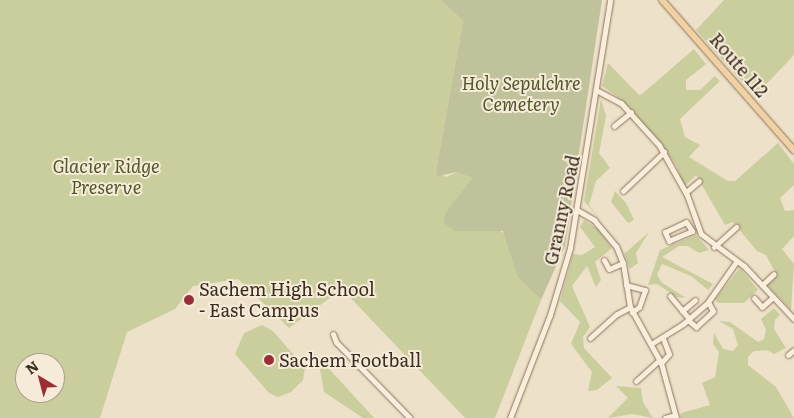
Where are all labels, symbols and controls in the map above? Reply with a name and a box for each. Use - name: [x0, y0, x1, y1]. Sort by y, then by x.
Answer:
- street label: Route 112: [705, 29, 773, 101]
- park label: Holy Sepulchre Cemetery: [462, 73, 580, 116]
- street label: Granny Road: [540, 153, 584, 267]
- park label: Glacier Ridge Preserve: [53, 156, 159, 198]
- place label: Sachem High School - East Campus: [199, 279, 375, 322]
- marker: Sachem High School - East Campus: [183, 294, 195, 306]
- place label: Sachem Football: [279, 349, 421, 371]
- north arrow: [15, 353, 65, 403]
- marker: Sachem Football: [263, 354, 275, 366]
- text: N: [21, 355, 42, 378]

